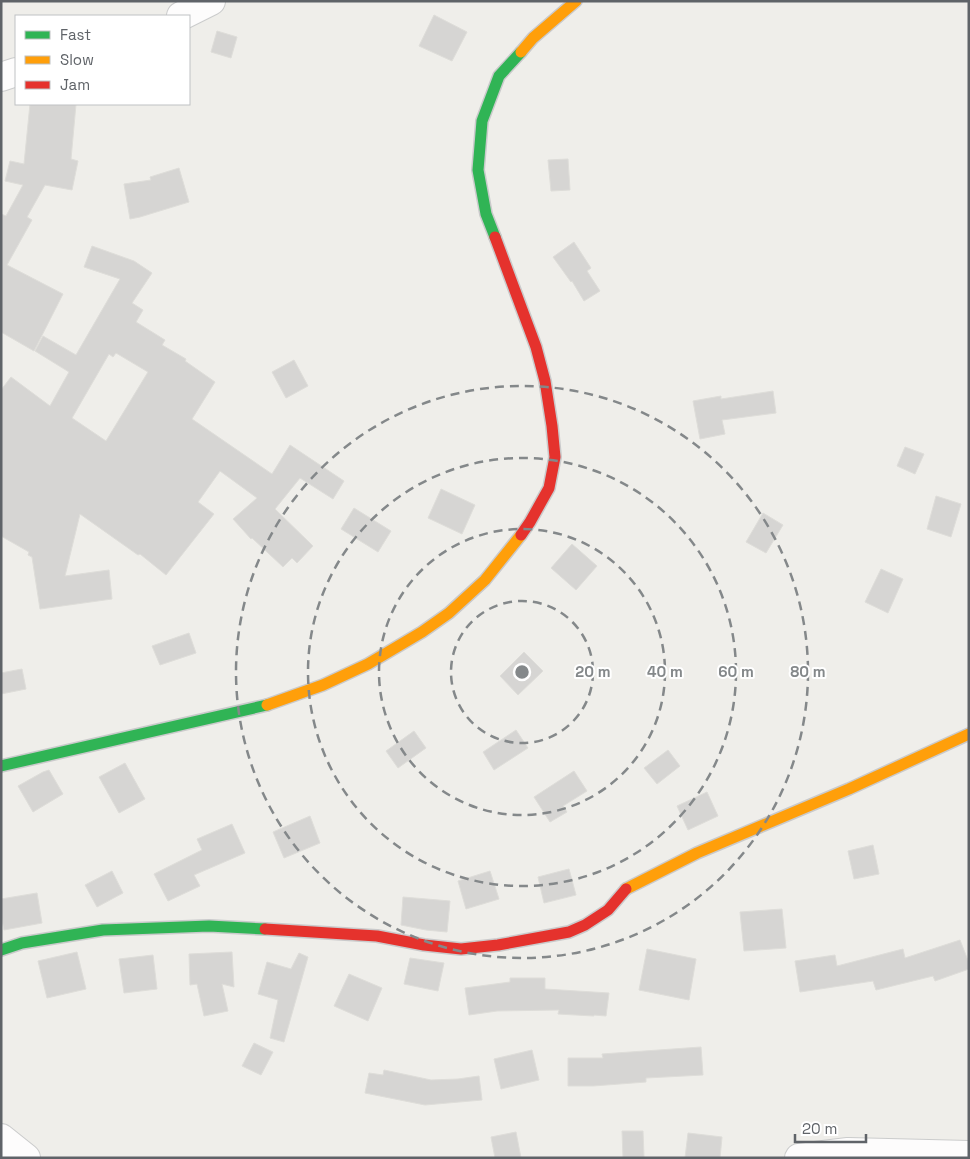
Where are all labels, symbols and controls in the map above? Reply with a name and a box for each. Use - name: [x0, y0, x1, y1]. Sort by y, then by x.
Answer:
- legend: [15, 15, 190, 105]
- text: Fast: [60, 25, 91, 44]
- text: Slow: [60, 50, 94, 69]
- text: Jam: [60, 75, 90, 94]
- text: 20 m: [575, 662, 611, 681]
- text: 40 m: [647, 662, 683, 681]
- text: 60 m: [718, 662, 754, 681]
- text: 80 m: [790, 662, 826, 681]
- centre of rings: [513, 663, 531, 681]
- scale bar: [795, 1112, 866, 1144]
- text: 20 m: [802, 1119, 837, 1138]

